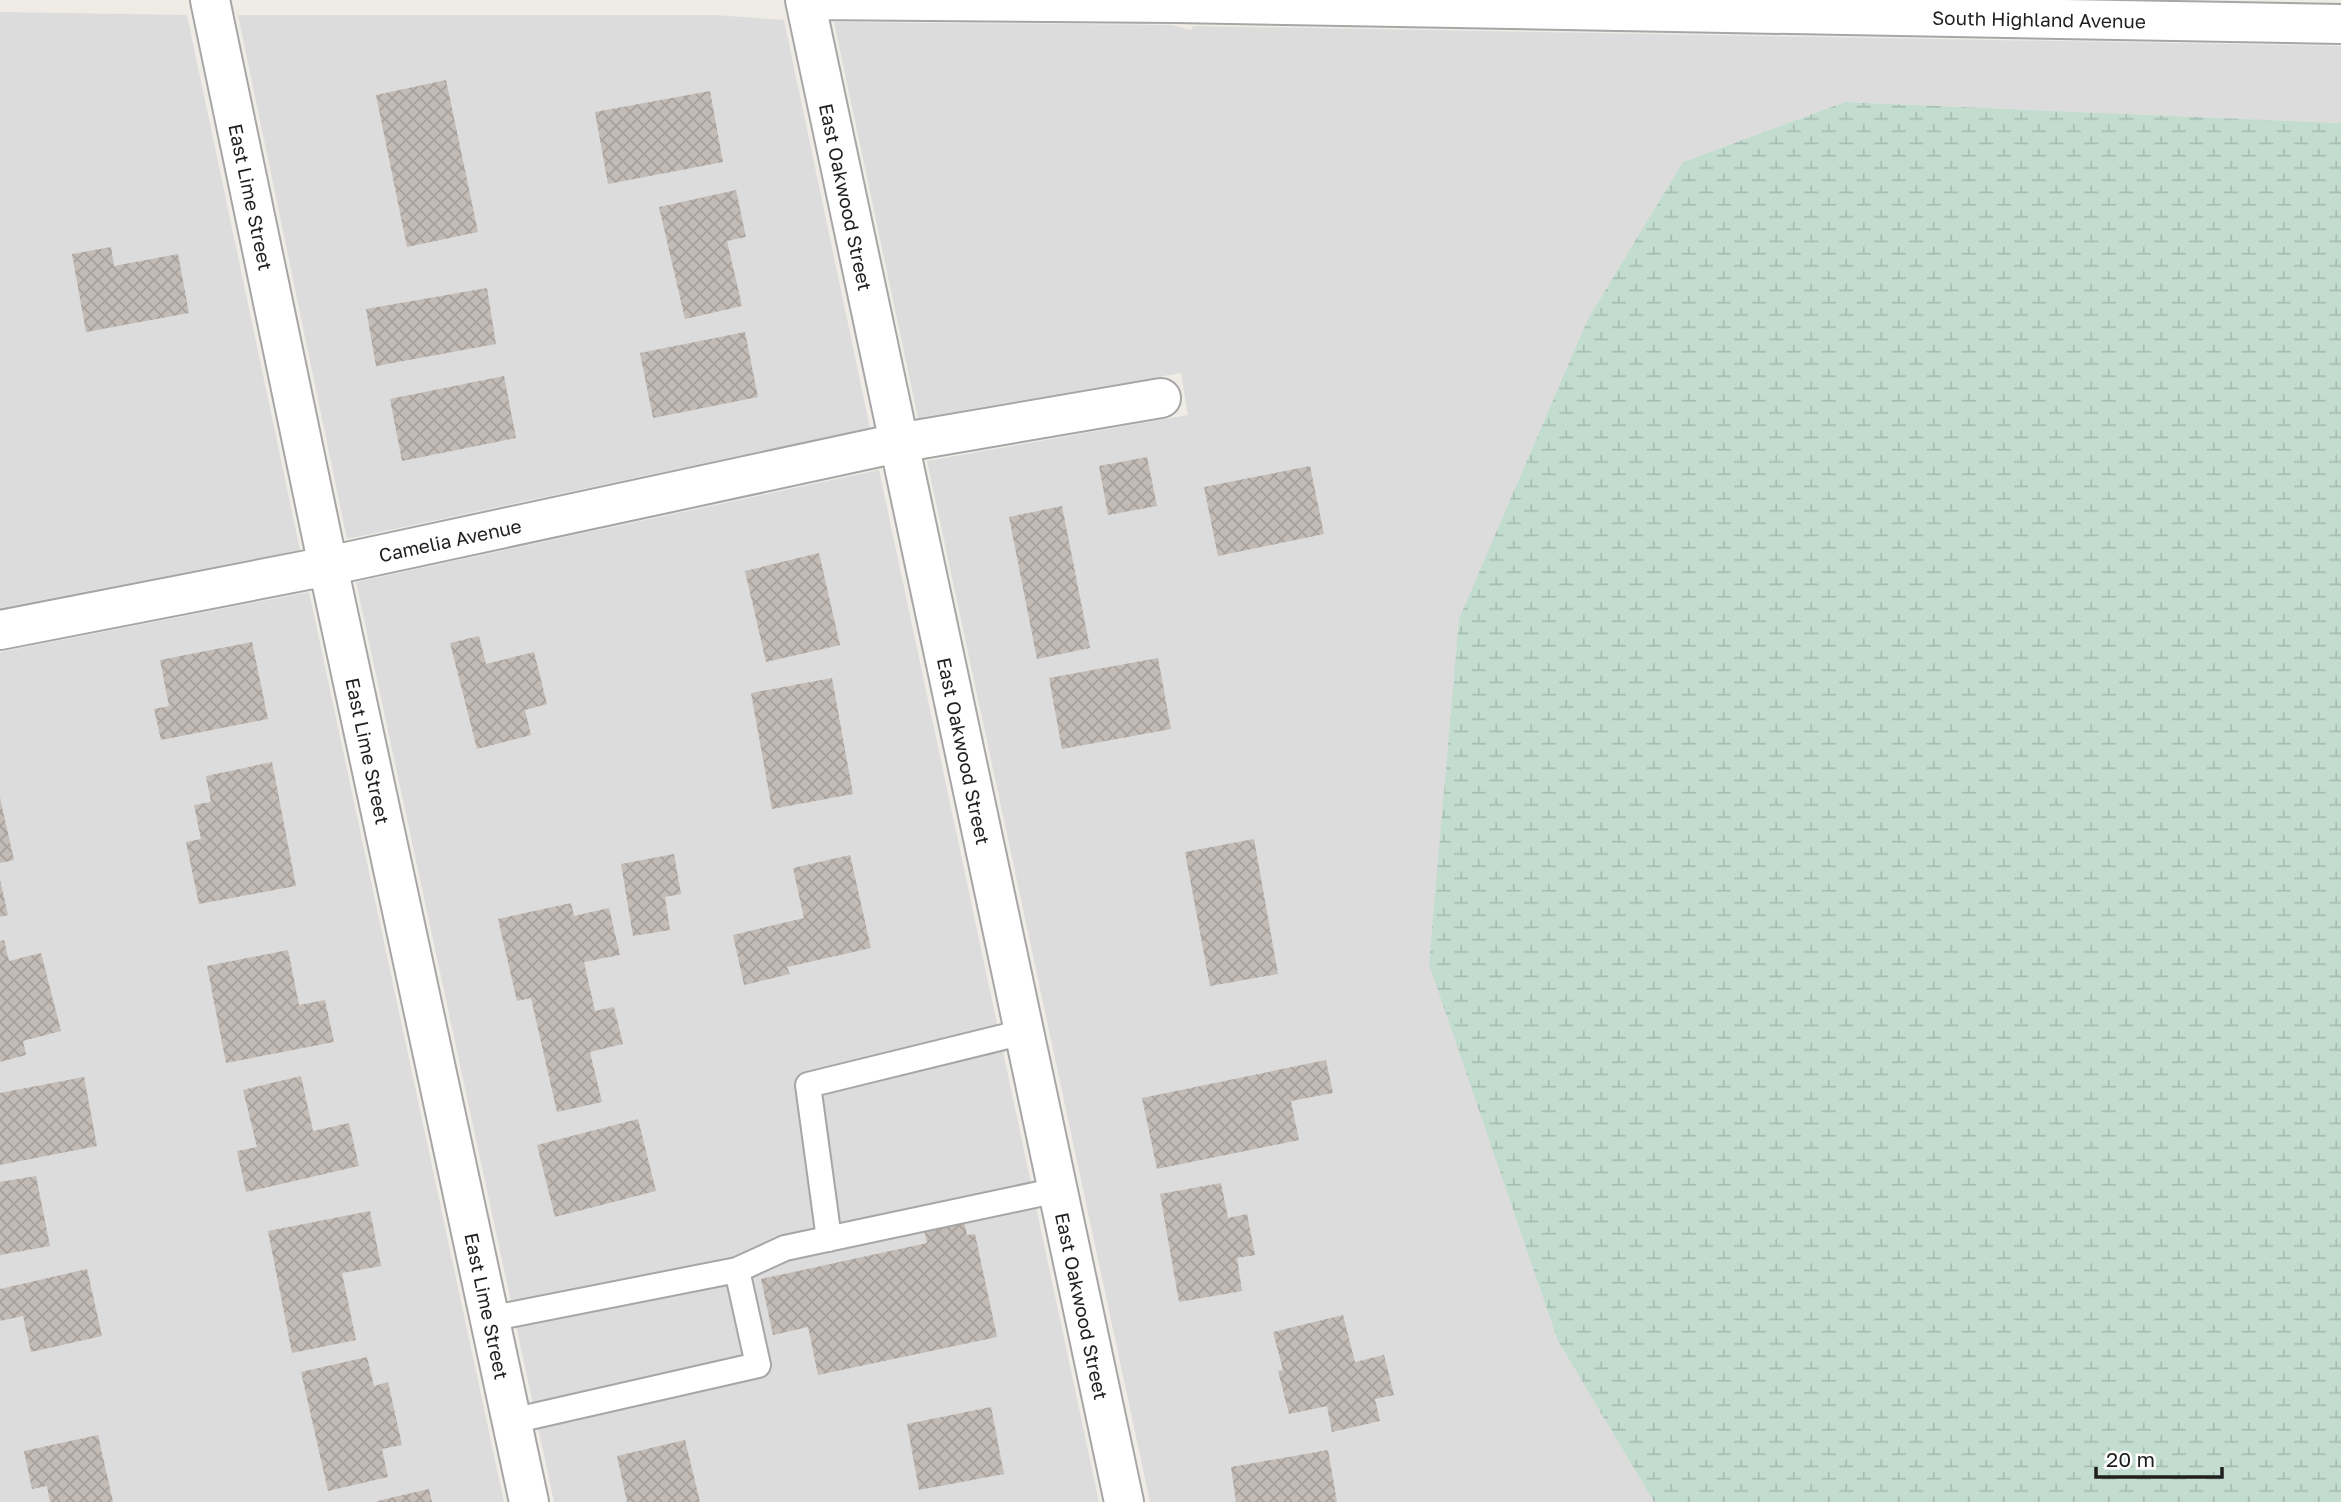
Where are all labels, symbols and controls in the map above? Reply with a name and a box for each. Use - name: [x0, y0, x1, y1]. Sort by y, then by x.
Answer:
- street label: South Highland Avenue: [1932, 6, 2146, 32]
- street label: East Oakwood Street: [815, 101, 877, 293]
- street label: East Lime Street: [224, 122, 278, 272]
- street label: Camelia Avenue: [377, 514, 523, 566]
- street label: East Oakwood Street: [933, 655, 995, 847]
- street label: East Lime Street: [341, 676, 395, 826]
- street label: East Oakwood Street: [1051, 1210, 1113, 1402]
- street label: East Lime Street: [460, 1231, 514, 1381]
- scale bar: [2096, 1436, 2222, 1480]
- text: 20 m: [2106, 1446, 2155, 1472]

